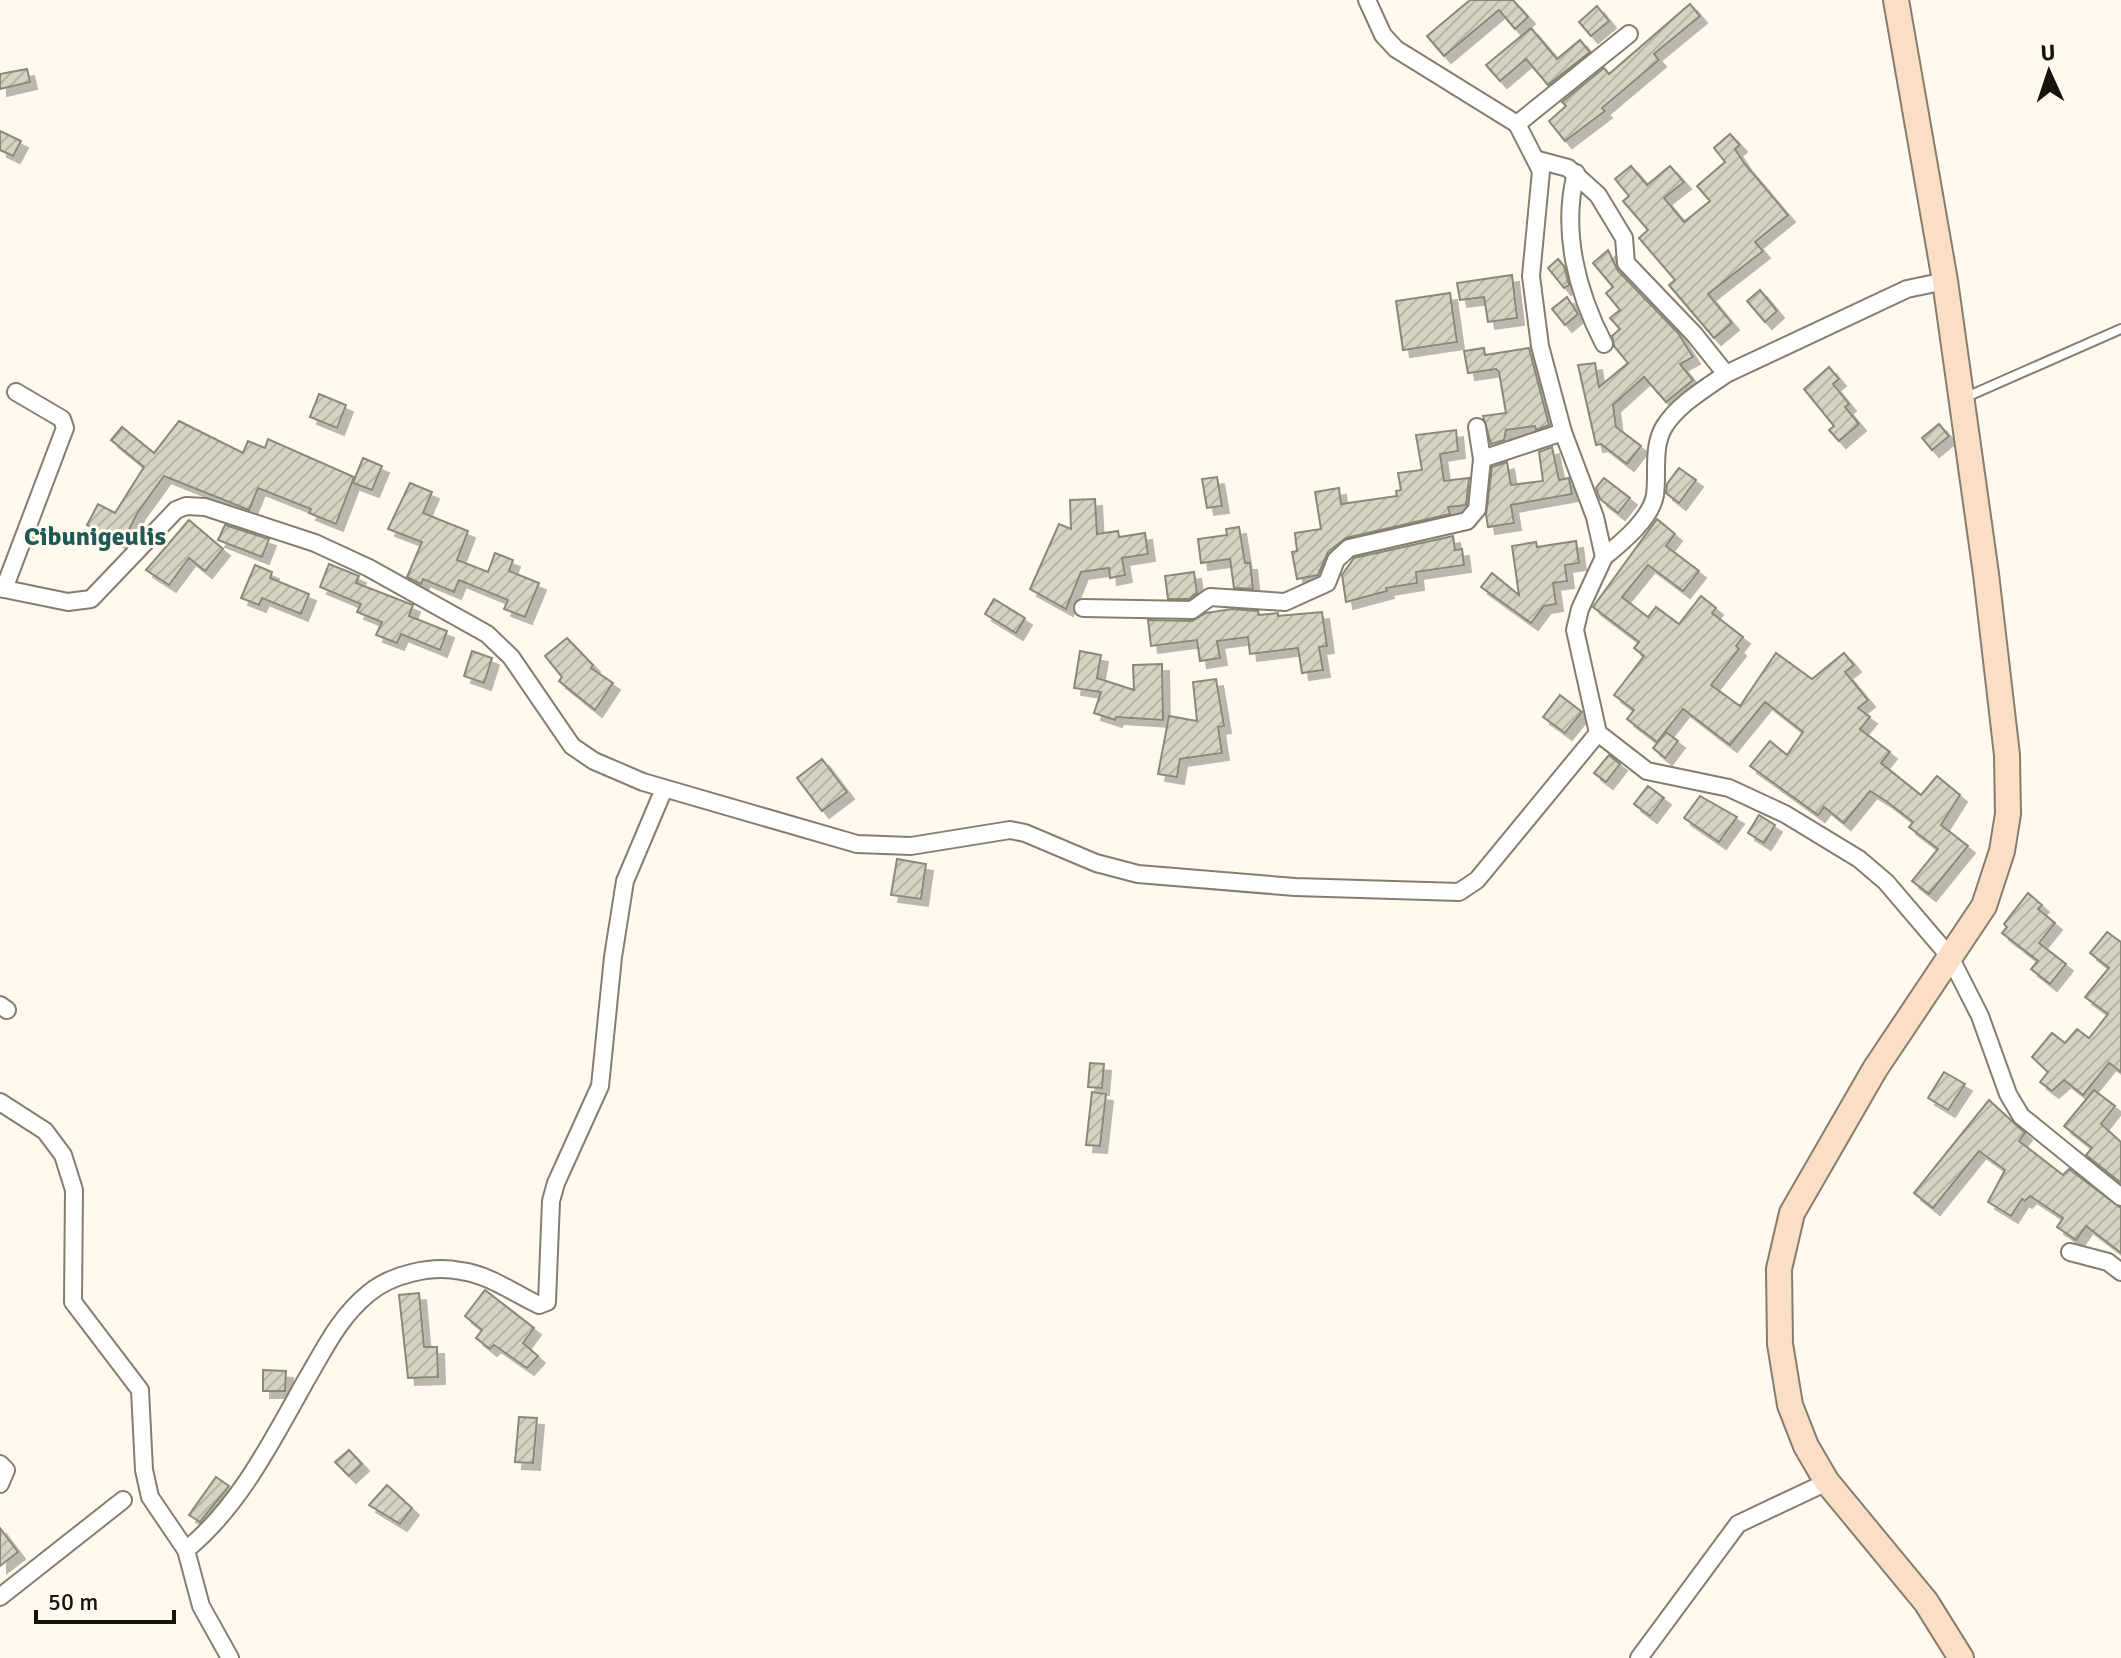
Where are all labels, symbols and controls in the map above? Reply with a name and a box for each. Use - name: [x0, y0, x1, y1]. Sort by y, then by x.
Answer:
- north arrow: [2009, 32, 2089, 112]
- text: U: [2040, 39, 2056, 66]
- district label: Cibunigeulis: [24, 521, 166, 553]
- scale bar: [36, 1574, 174, 1624]
- text: 50 m: [48, 1587, 98, 1617]

